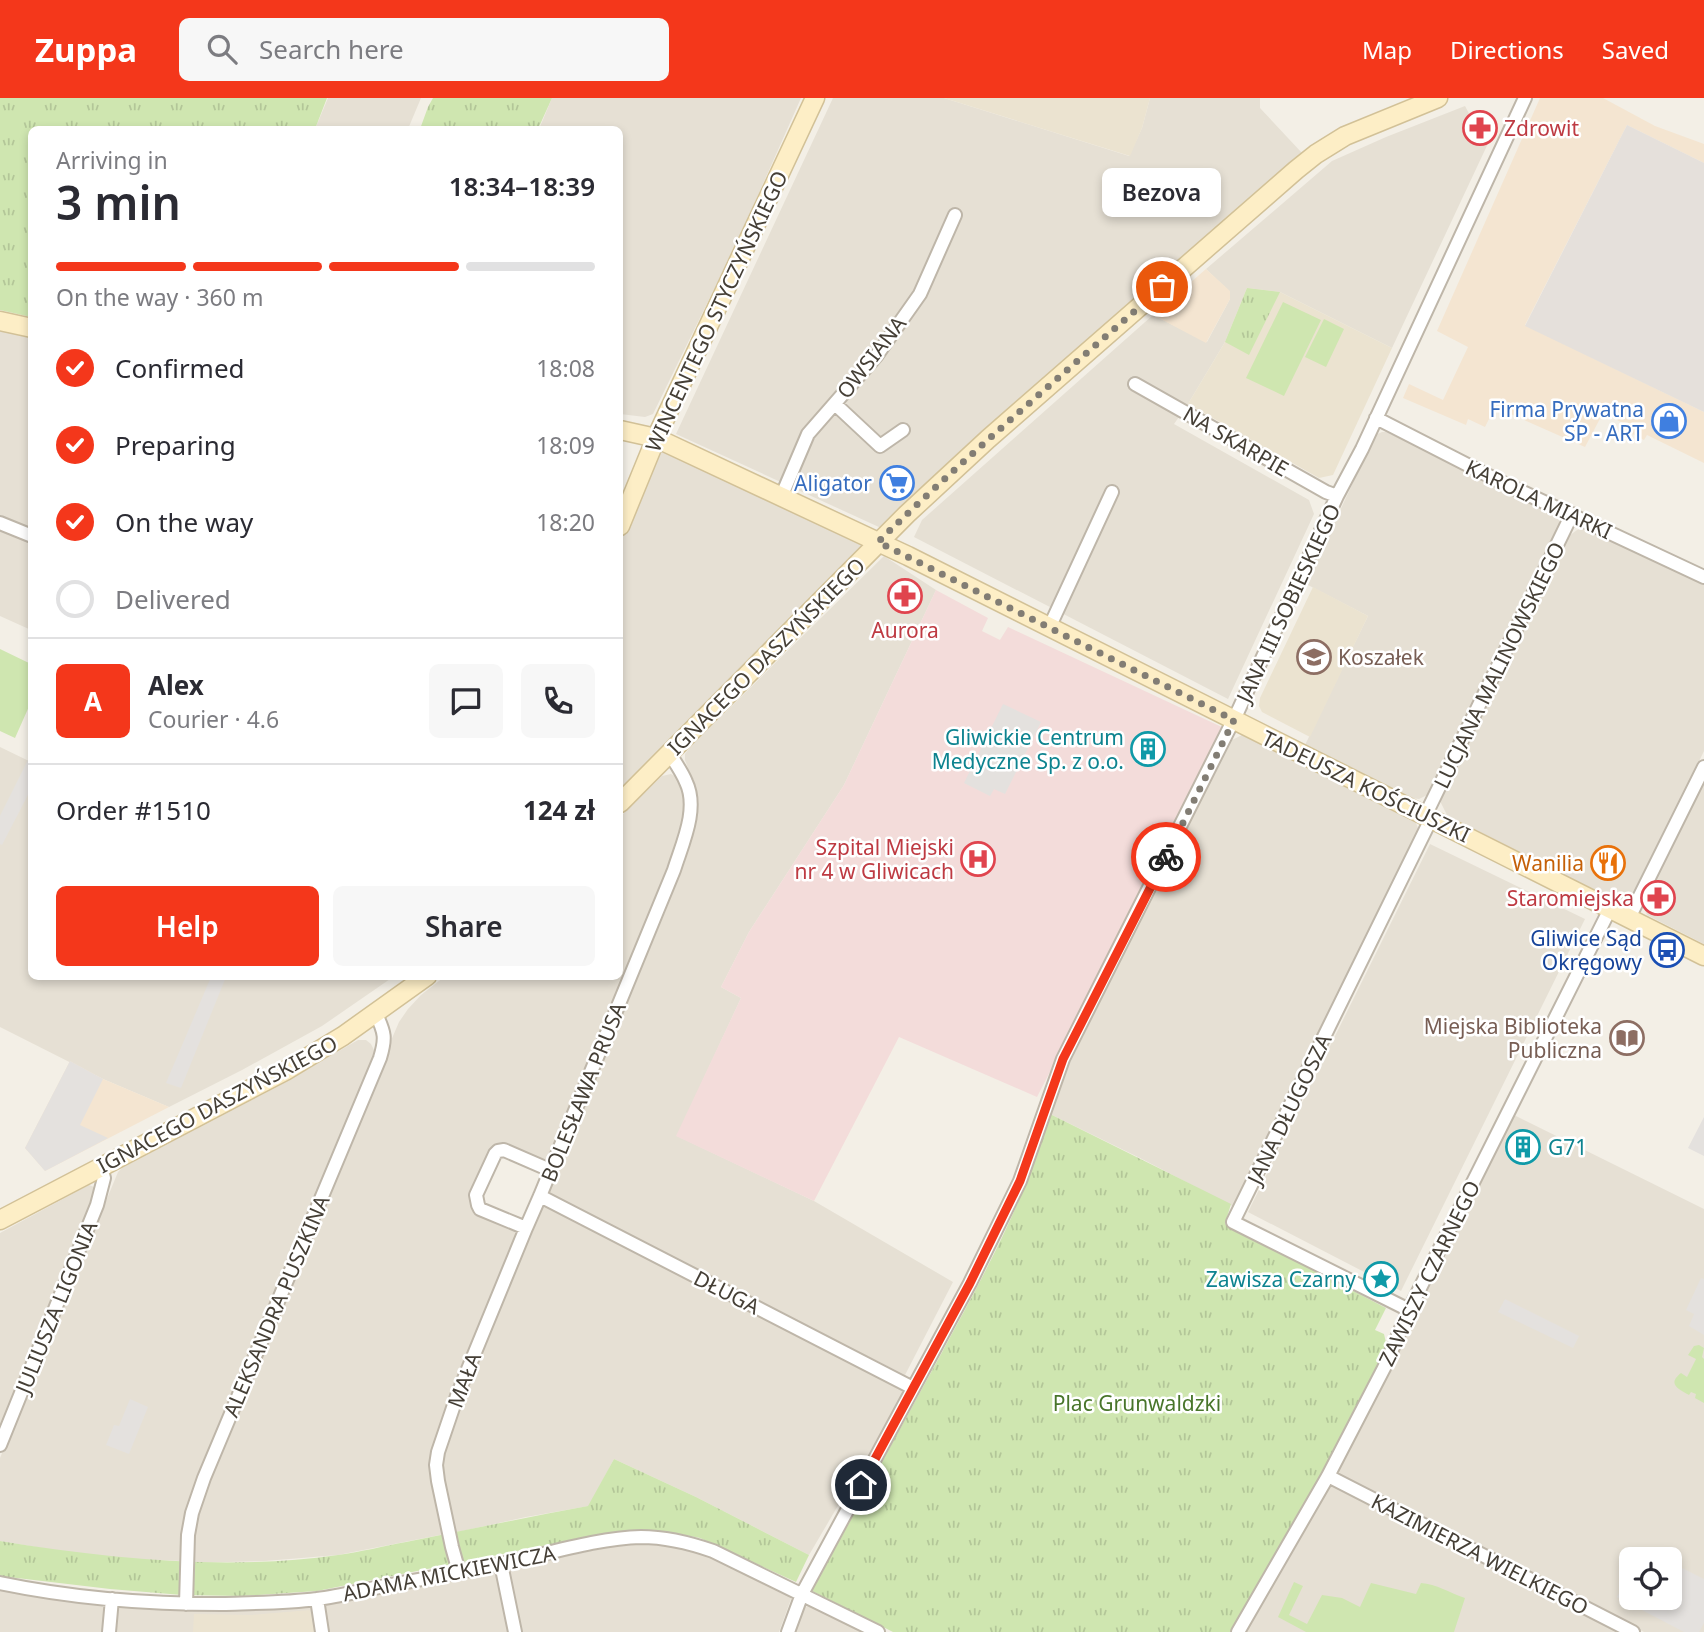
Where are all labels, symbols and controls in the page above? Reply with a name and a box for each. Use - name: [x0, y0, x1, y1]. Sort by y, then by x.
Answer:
- search box: [179, 18, 669, 81]
- text: Zuppa: [35, 27, 137, 72]
- icon: search: [203, 30, 241, 68]
- text: Search here: [259, 31, 404, 67]
- text: Map: [1362, 33, 1412, 66]
- text: Directions: [1450, 33, 1564, 66]
- text: Saved: [1602, 33, 1669, 66]
- pharmacy icon: Zdrowit: [1461, 109, 1499, 147]
- place label: Zdrowit: [1504, 114, 1579, 142]
- text: Arriving in: [56, 144, 168, 176]
- street label: WINCENTEGO STYCZYŃSKIEGO: [638, 166, 794, 456]
- text: 18:34–18:39: [449, 168, 595, 204]
- callout: Bezova: [1102, 168, 1222, 217]
- text: 3 min: [56, 171, 181, 233]
- text: Bezova: [1122, 176, 1201, 208]
- pin: [1132, 257, 1192, 317]
- icon: bag: [1143, 268, 1181, 306]
- text: On the way · 360 m: [56, 281, 263, 313]
- street label: OWSIANA: [830, 310, 912, 404]
- icon: check: [56, 349, 94, 387]
- text: Confirmed: [115, 350, 245, 386]
- text: 18:08: [536, 352, 595, 384]
- place label: Firma Prywatna SP - ART: [1489, 395, 1644, 447]
- street label: NA SKARPIE: [1178, 400, 1294, 482]
- shop icon: Firma Prywatna SP - ART: [1650, 402, 1688, 440]
- icon: check: [56, 426, 94, 464]
- text: Preparing: [115, 427, 236, 463]
- text: 18:09: [536, 429, 595, 461]
- street label: KAROLA MIARKI: [1461, 453, 1617, 545]
- supermarket icon: Aligator: [878, 464, 916, 502]
- place label: Aligator: [794, 469, 872, 497]
- street label: JANA III SOBIESKIEGO: [1229, 499, 1346, 709]
- icon: check: [56, 503, 94, 541]
- text: On the way: [115, 504, 253, 540]
- text: 18:20: [536, 506, 595, 538]
- street label: LUCJANA MALINOWSKIEGO: [1427, 537, 1571, 793]
- street label: IGNACEGO DASZYŃSKIEGO: [661, 551, 871, 761]
- pharmacy icon: Aurora: [886, 577, 924, 615]
- text: Delivered: [115, 581, 231, 617]
- place label: Aurora: [871, 616, 939, 644]
- school or university icon: Koszałek: [1295, 638, 1333, 676]
- place label: Koszałek: [1338, 643, 1425, 671]
- button: chat: [429, 664, 503, 738]
- button: phone: [521, 664, 595, 738]
- text: Alex: [148, 667, 204, 703]
- text: A: [84, 683, 102, 719]
- text: Courier · 4.6: [148, 703, 279, 735]
- place label: Gliwickie Centrum Medyczne Sp. z o.o.: [932, 723, 1124, 775]
- street label: TADEUSZA KOŚCIUSZKI: [1257, 723, 1475, 849]
- building icon: Gliwickie Centrum Medyczne Sp. z o.o.: [1129, 730, 1167, 768]
- text: Order #1510: [56, 792, 211, 828]
- text: 124 zł: [523, 792, 595, 828]
- courier: [1131, 822, 1201, 892]
- place label: Szpital Miejski nr 4 w Gliwicach: [794, 833, 954, 885]
- icon: bike: [1147, 838, 1185, 876]
- hospital icon: Szpital Miejski nr 4 w Gliwicach: [959, 840, 997, 878]
- restaurant icon: Wanilia: [1589, 844, 1627, 882]
- place label: Wanilia: [1512, 849, 1584, 877]
- pharmacy icon: Staromiejska: [1639, 879, 1677, 917]
- place label: Staromiejska: [1507, 884, 1634, 912]
- button: Help: [56, 886, 319, 966]
- button: Share: [333, 886, 595, 966]
- place label: Gliwice Sąd Okręgowy: [1530, 924, 1642, 976]
- bus stop icon: Gliwice Sąd Okręgowy: [1648, 931, 1686, 969]
- street label: BOLESŁAWA PRUSA: [534, 997, 632, 1186]
- place label: Miejska Biblioteka Publiczna: [1424, 1012, 1602, 1064]
- library icon: Miejska Biblioteka Publiczna: [1608, 1019, 1646, 1057]
- street label: IGNACEGO DASZYŃSKIEGO: [92, 1029, 342, 1179]
- street label: JANA DŁUGOSZA: [1240, 1029, 1338, 1191]
- building icon: G71: [1504, 1128, 1542, 1166]
- place label: G71: [1548, 1133, 1587, 1161]
- street label: ZAWISZY CZARNEGO: [1372, 1176, 1486, 1370]
- street label: ALEKSANDRA PUSZKINA: [217, 1190, 336, 1421]
- street label: JULIUSZA LIGONIA: [8, 1216, 104, 1399]
- place icon: Zawisza Czarny: [1362, 1260, 1400, 1298]
- street label: DŁUGA: [689, 1264, 765, 1321]
- place label: Zawisza Czarny: [1206, 1265, 1356, 1293]
- street label: MAŁA: [441, 1348, 487, 1412]
- park label: Plac Grunwaldzki: [1053, 1389, 1221, 1417]
- pin: [831, 1455, 891, 1515]
- icon: home: [842, 1466, 880, 1504]
- street label: KAZIMIERZA WIELKIEGO: [1367, 1487, 1593, 1621]
- street label: ADAMA MICKIEWICZA: [340, 1539, 558, 1607]
- map controls: [1619, 1547, 1682, 1610]
- button: locate: [1619, 1547, 1682, 1610]

